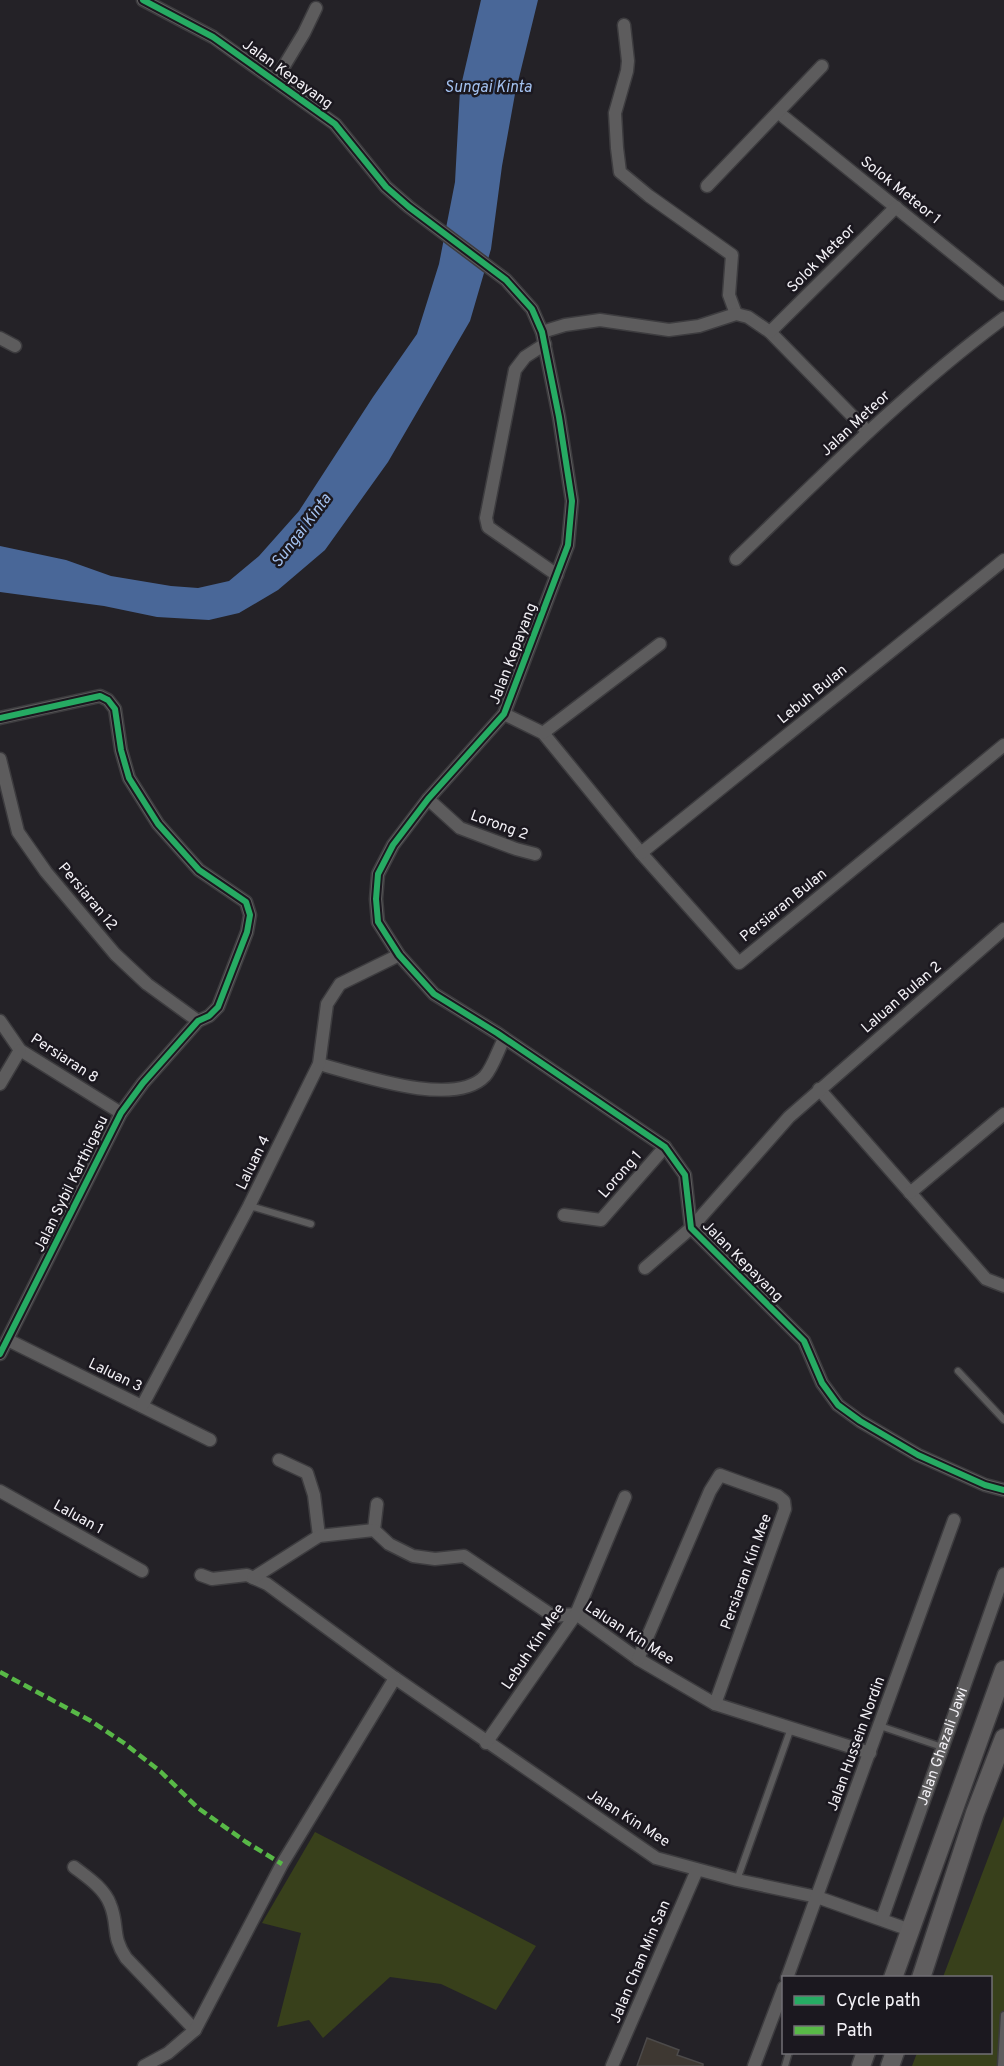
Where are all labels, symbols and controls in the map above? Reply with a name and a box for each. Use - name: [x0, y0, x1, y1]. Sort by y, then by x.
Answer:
- street label: Jalan Kepayang: [238, 36, 336, 114]
- water label: Sungai Kinta: [444, 78, 533, 98]
- street label: Solok Meteor 1: [856, 153, 944, 229]
- street label: Solok Meteor: [784, 221, 860, 297]
- street label: Jalan Meteor: [817, 387, 895, 461]
- water label: Sungai Kinta: [268, 489, 337, 572]
- street label: Jalan Kepayang: [486, 601, 542, 707]
- street label: Lebuh Bulan: [774, 661, 852, 729]
- street label: Lorong 2: [467, 807, 531, 845]
- street label: Persiaran 12: [53, 859, 121, 935]
- street label: Persiaran Bulan: [737, 865, 831, 947]
- street label: Laluan Bulan 2: [858, 958, 946, 1038]
- street label: Persiaran 8: [26, 1030, 102, 1088]
- street label: Jalan Sybil Karthigasu: [31, 1113, 113, 1255]
- street label: Laluan 4: [233, 1133, 275, 1193]
- street label: Lorong 1: [595, 1147, 647, 1203]
- street label: Jalan Kepayang: [697, 1217, 787, 1307]
- street label: Laluan 3: [85, 1355, 145, 1397]
- street label: Laluan 1: [50, 1497, 106, 1539]
- street label: Persiaran Kin Mee: [717, 1511, 777, 1633]
- street label: Laluan Kin Mee: [581, 1598, 677, 1670]
- street label: Lebuh Kin Mee: [498, 1600, 570, 1694]
- street label: Jalan Hussein Nordin: [824, 1674, 890, 1814]
- street label: Jalan Ghazali Jawi: [913, 1685, 973, 1808]
- street label: Jalan Kin Mee: [583, 1786, 673, 1852]
- street label: Jalan Chan Min San: [607, 1898, 675, 2026]
- legend: [782, 1976, 992, 2054]
- text: Cycle path: [836, 1990, 921, 2013]
- text: Path: [836, 2020, 873, 2043]

